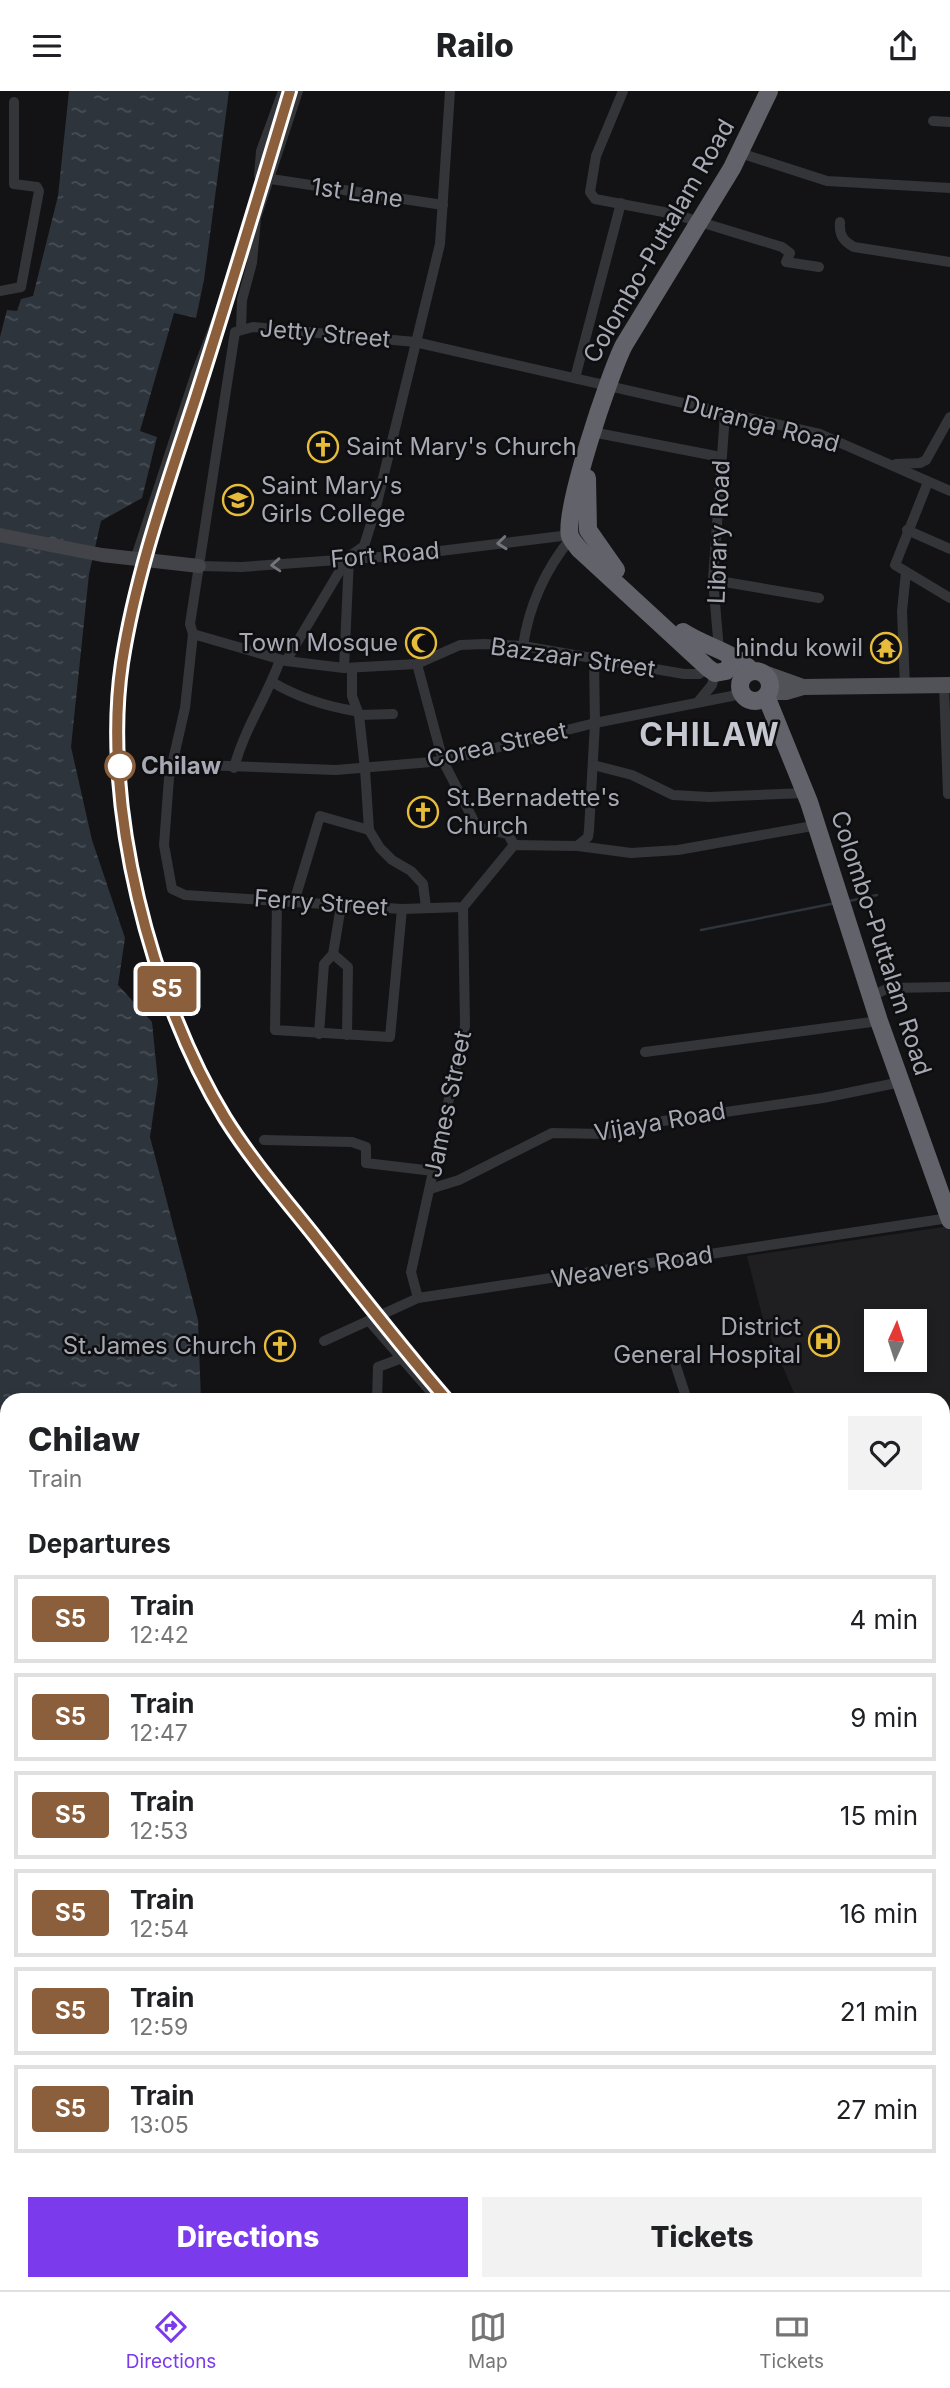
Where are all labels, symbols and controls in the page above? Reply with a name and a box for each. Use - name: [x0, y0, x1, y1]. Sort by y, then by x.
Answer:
- text: Railo: [436, 26, 514, 65]
- icon: menu: [28, 27, 66, 65]
- icon: share: [884, 27, 922, 65]
- street label: Colombo-Puttalam Road: [577, 114, 740, 368]
- street label: 1st Lane: [309, 172, 405, 213]
- street label: Jetty Street: [258, 313, 392, 354]
- street label: Duranga Road: [680, 389, 843, 458]
- church icon: Saint Mary's Church: [306, 430, 340, 464]
- place label: Saint Mary's Church: [346, 432, 577, 461]
- street label: Library Road: [701, 459, 736, 605]
- place label: Saint Mary's Girls College: [261, 471, 406, 528]
- school or university icon: Saint Mary's Girls College: [221, 483, 255, 517]
- street label: Fort Road: [329, 535, 441, 574]
- one-way arrow: [496, 535, 507, 550]
- one-way arrow: [270, 557, 281, 572]
- mosque icon: Town Mosque: [404, 626, 438, 660]
- place label: Town Mosque: [238, 628, 398, 657]
- temple icon: hindu kowil: [869, 631, 903, 665]
- street label: Bazzaar Street: [489, 632, 657, 683]
- place label: hindu kowil: [735, 633, 863, 662]
- street label: Corea Street: [424, 715, 570, 774]
- district label: CHILAW: [639, 715, 781, 754]
- marker: Chilaw: [105, 751, 135, 781]
- place label: Chilaw: [141, 751, 222, 780]
- place label: St.Bernadette's Church: [446, 783, 620, 840]
- church icon: St.Bernadette's Church: [406, 795, 440, 829]
- street label: Colombo-Puttalam Road: [825, 807, 938, 1079]
- street label: Ferry Street: [253, 883, 389, 922]
- line badge: S5: [136, 966, 198, 1012]
- text: S5: [151, 974, 183, 1003]
- street label: James Street: [418, 1028, 477, 1180]
- street label: Vijaya Road: [592, 1096, 728, 1147]
- street label: Weavers Road: [549, 1239, 715, 1294]
- north arrow: [864, 1309, 928, 1372]
- map controls: [864, 1309, 927, 1372]
- place label: District General Hospital: [613, 1312, 801, 1369]
- hospital icon: District General Hospital: [807, 1324, 841, 1358]
- church icon: St.James Church: [263, 1329, 297, 1363]
- place label: St.James Church: [63, 1331, 257, 1360]
- button: heart: [848, 1416, 922, 1490]
- text: Chilaw: [28, 1419, 140, 1459]
- text: Train: [28, 1465, 82, 1493]
- text: Departures: [28, 1528, 171, 1559]
- text: Train: [130, 1590, 194, 1621]
- text: S5: [55, 1604, 86, 1633]
- text: 4 min: [849, 1604, 918, 1635]
- text: 12:42: [130, 1621, 189, 1649]
- text: Train: [130, 1688, 194, 1719]
- text: S5: [55, 1702, 86, 1731]
- text: 9 min: [850, 1702, 918, 1733]
- text: 12:47: [130, 1719, 188, 1747]
- text: Train: [130, 1786, 194, 1817]
- text: S5: [55, 1800, 86, 1829]
- text: 15 min: [840, 1800, 918, 1831]
- text: 12:53: [130, 1817, 188, 1845]
- text: Train: [130, 1884, 194, 1915]
- text: S5: [55, 1898, 86, 1927]
- text: 16 min: [840, 1898, 918, 1929]
- text: 12:54: [130, 1915, 189, 1943]
- text: Train: [130, 1982, 194, 2013]
- text: S5: [55, 1996, 86, 2025]
- text: 21 min: [840, 1996, 918, 2027]
- text: 12:59: [130, 2013, 188, 2041]
- text: Train: [130, 2080, 194, 2111]
- text: S5: [55, 2094, 86, 2123]
- text: 27 min: [836, 2094, 918, 2125]
- text: 13:05: [130, 2111, 189, 2139]
- button: Directions: [28, 2197, 468, 2277]
- button: Tickets: [482, 2197, 922, 2277]
- tab: Directions: [126, 2308, 216, 2373]
- tab: Map: [468, 2308, 508, 2373]
- tab: Tickets: [759, 2308, 824, 2373]

